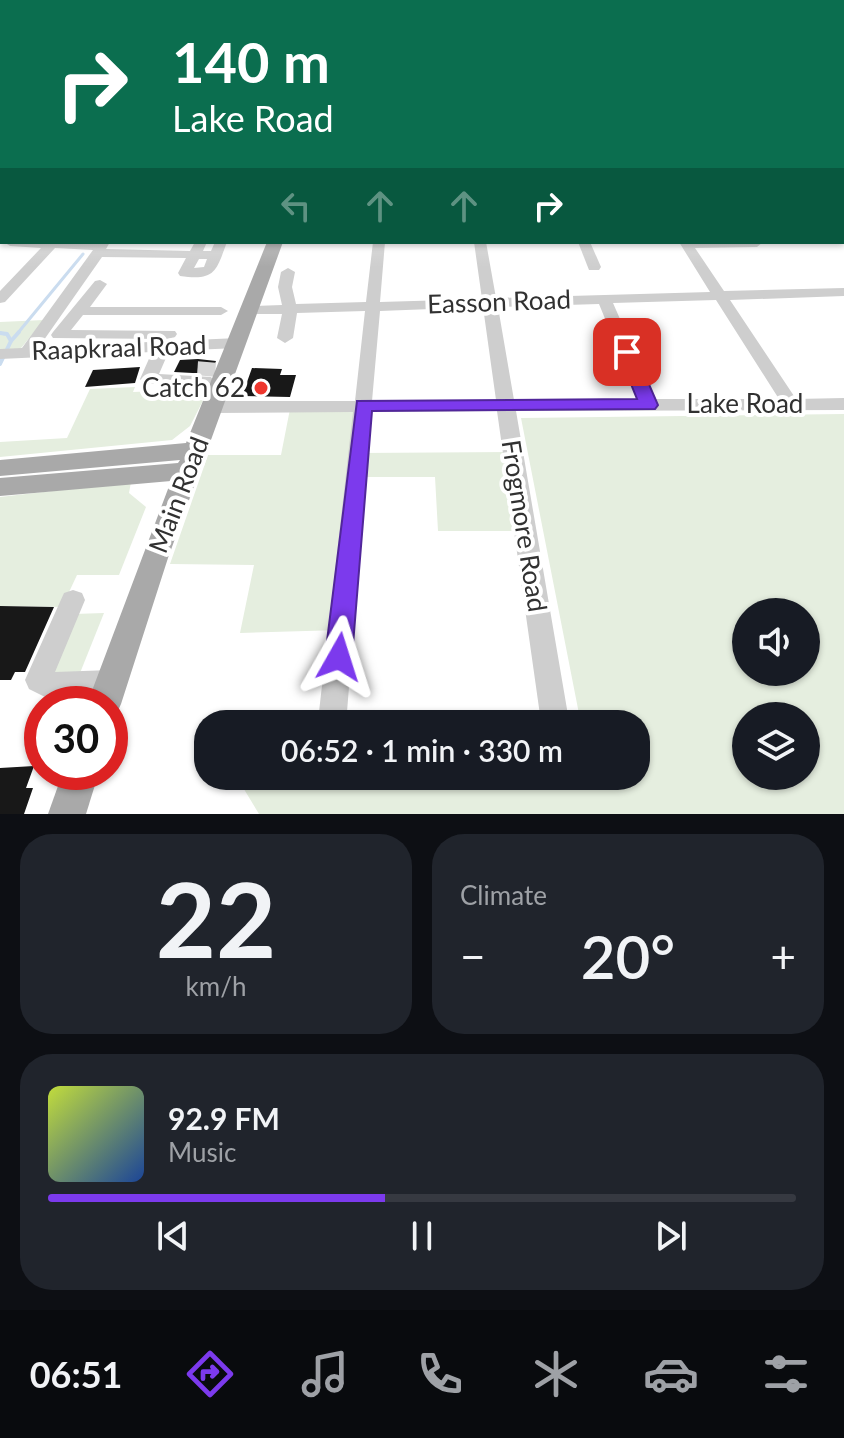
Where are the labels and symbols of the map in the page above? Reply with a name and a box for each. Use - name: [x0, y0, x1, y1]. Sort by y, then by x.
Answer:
- street label: Easson Road: [427, 282, 571, 320]
- pin: [593, 318, 661, 386]
- street label: Raapkraal Road: [31, 328, 207, 366]
- place label: Catch 62: [142, 371, 245, 403]
- marker: Catch 62: [252, 379, 270, 397]
- street label: Lake Road: [687, 387, 803, 419]
- street label: Main Road: [141, 432, 215, 557]
- street label: Frogmore Road: [496, 437, 554, 614]
- position arrow: [297, 615, 381, 699]
- speed limit sign: 30: [24, 686, 128, 790]

